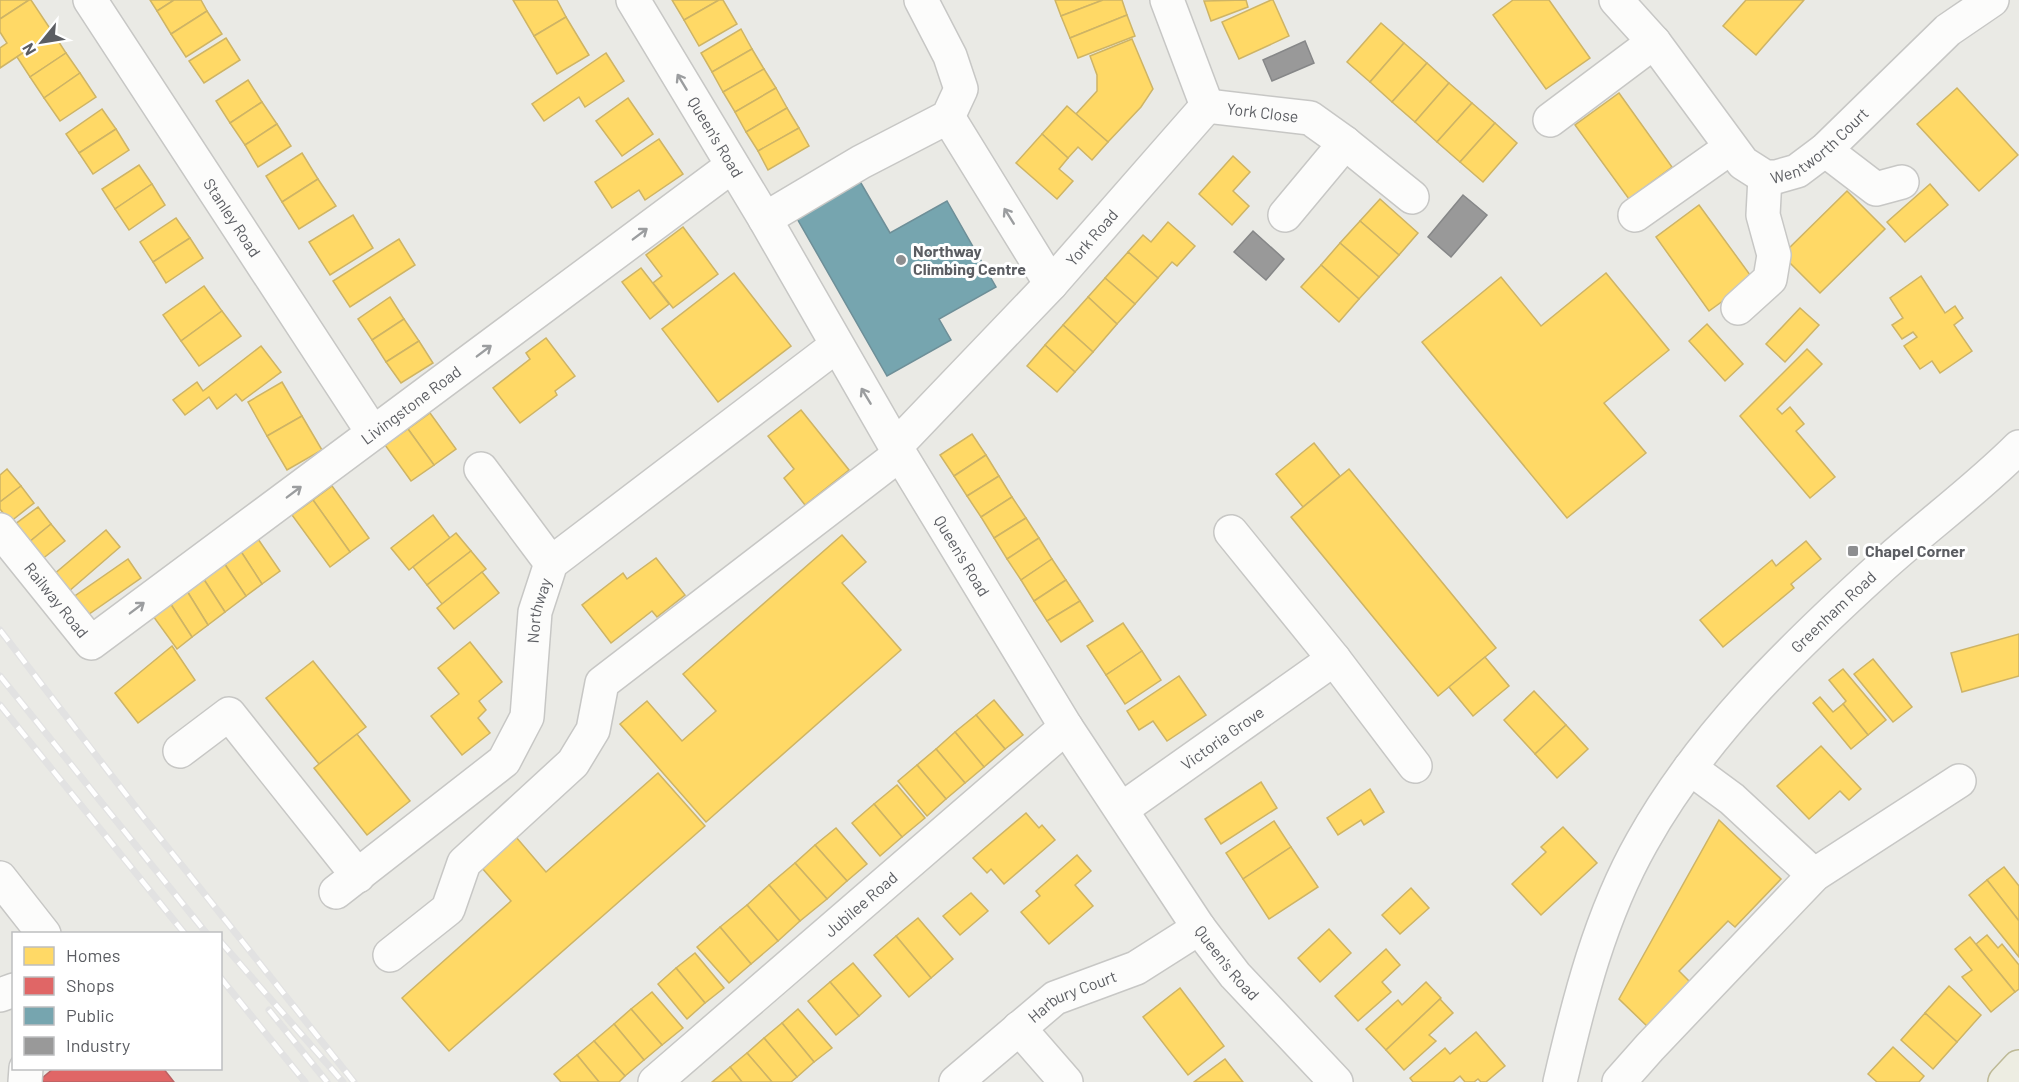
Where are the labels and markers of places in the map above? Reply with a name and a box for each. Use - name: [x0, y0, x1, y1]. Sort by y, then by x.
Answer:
- place label: Northway Climbing Centre: [913, 241, 1026, 278]
- marker: Northway Climbing Centre: [894, 253, 908, 267]
- place label: Chapel Corner: [1865, 541, 1965, 560]
- marker: Chapel Corner: [1846, 544, 1860, 558]

